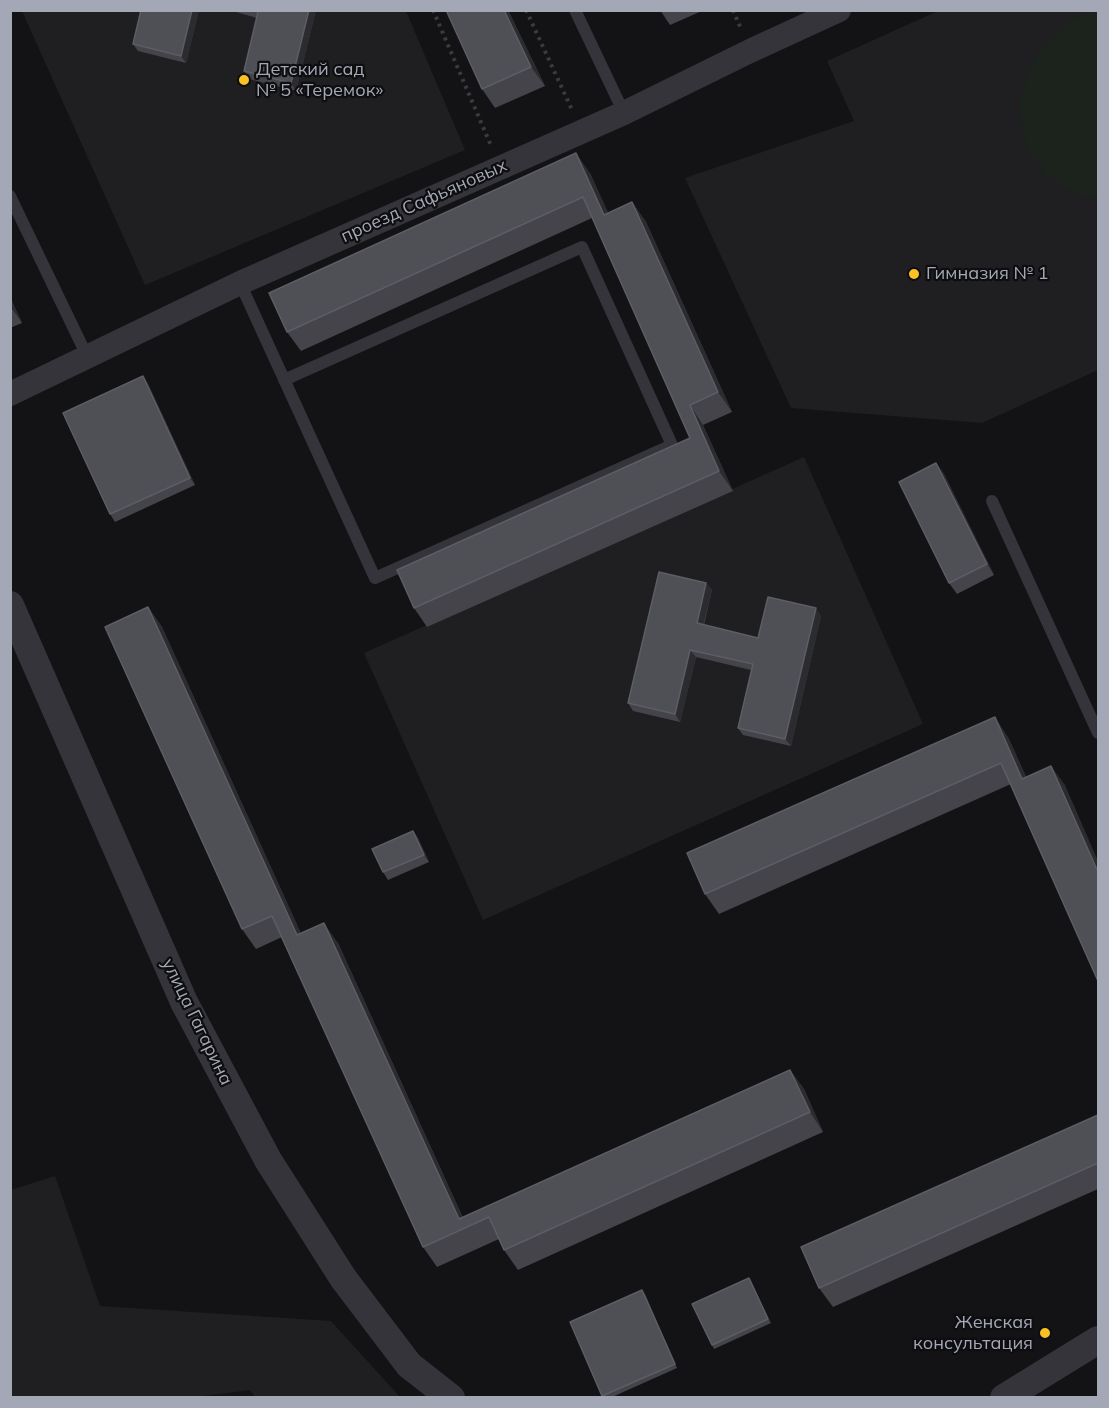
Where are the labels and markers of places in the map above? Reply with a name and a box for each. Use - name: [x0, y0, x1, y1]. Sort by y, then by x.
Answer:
- place label: Детский сад № 5 «Теремок»: [256, 59, 383, 101]
- marker: Детский сад № 5 «Теремок»: [237, 73, 251, 87]
- place label: Гимназия № 1: [926, 263, 1049, 285]
- marker: Гимназия № 1: [907, 267, 921, 281]
- place label: Женская консультация: [913, 1312, 1033, 1354]
- marker: Женская консультация: [1038, 1326, 1052, 1340]

